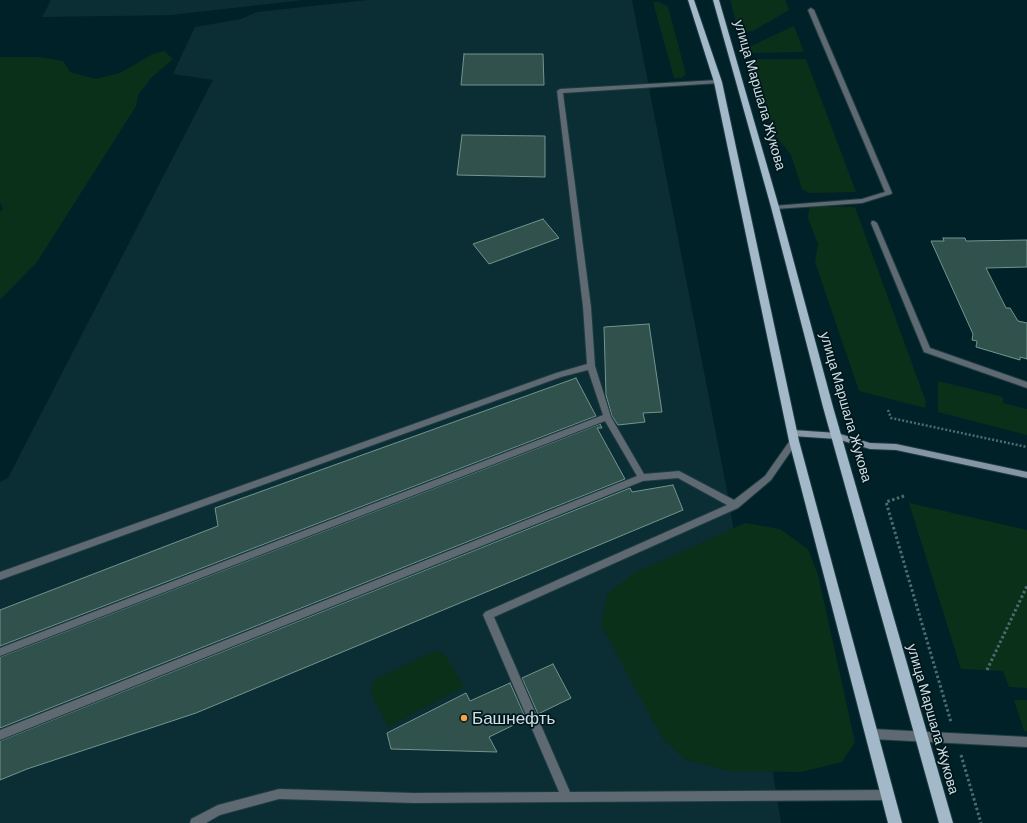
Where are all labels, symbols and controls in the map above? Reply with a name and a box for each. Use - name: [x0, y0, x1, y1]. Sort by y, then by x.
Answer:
- street label: улица Маршала Жукова: [731, 18, 789, 172]
- street label: улица Маршала Жукова: [817, 330, 875, 484]
- street label: улица Маршала Жукова: [904, 642, 962, 796]
- place label: Башнефть: [472, 708, 555, 728]
- marker: Башнефть: [459, 713, 469, 723]

